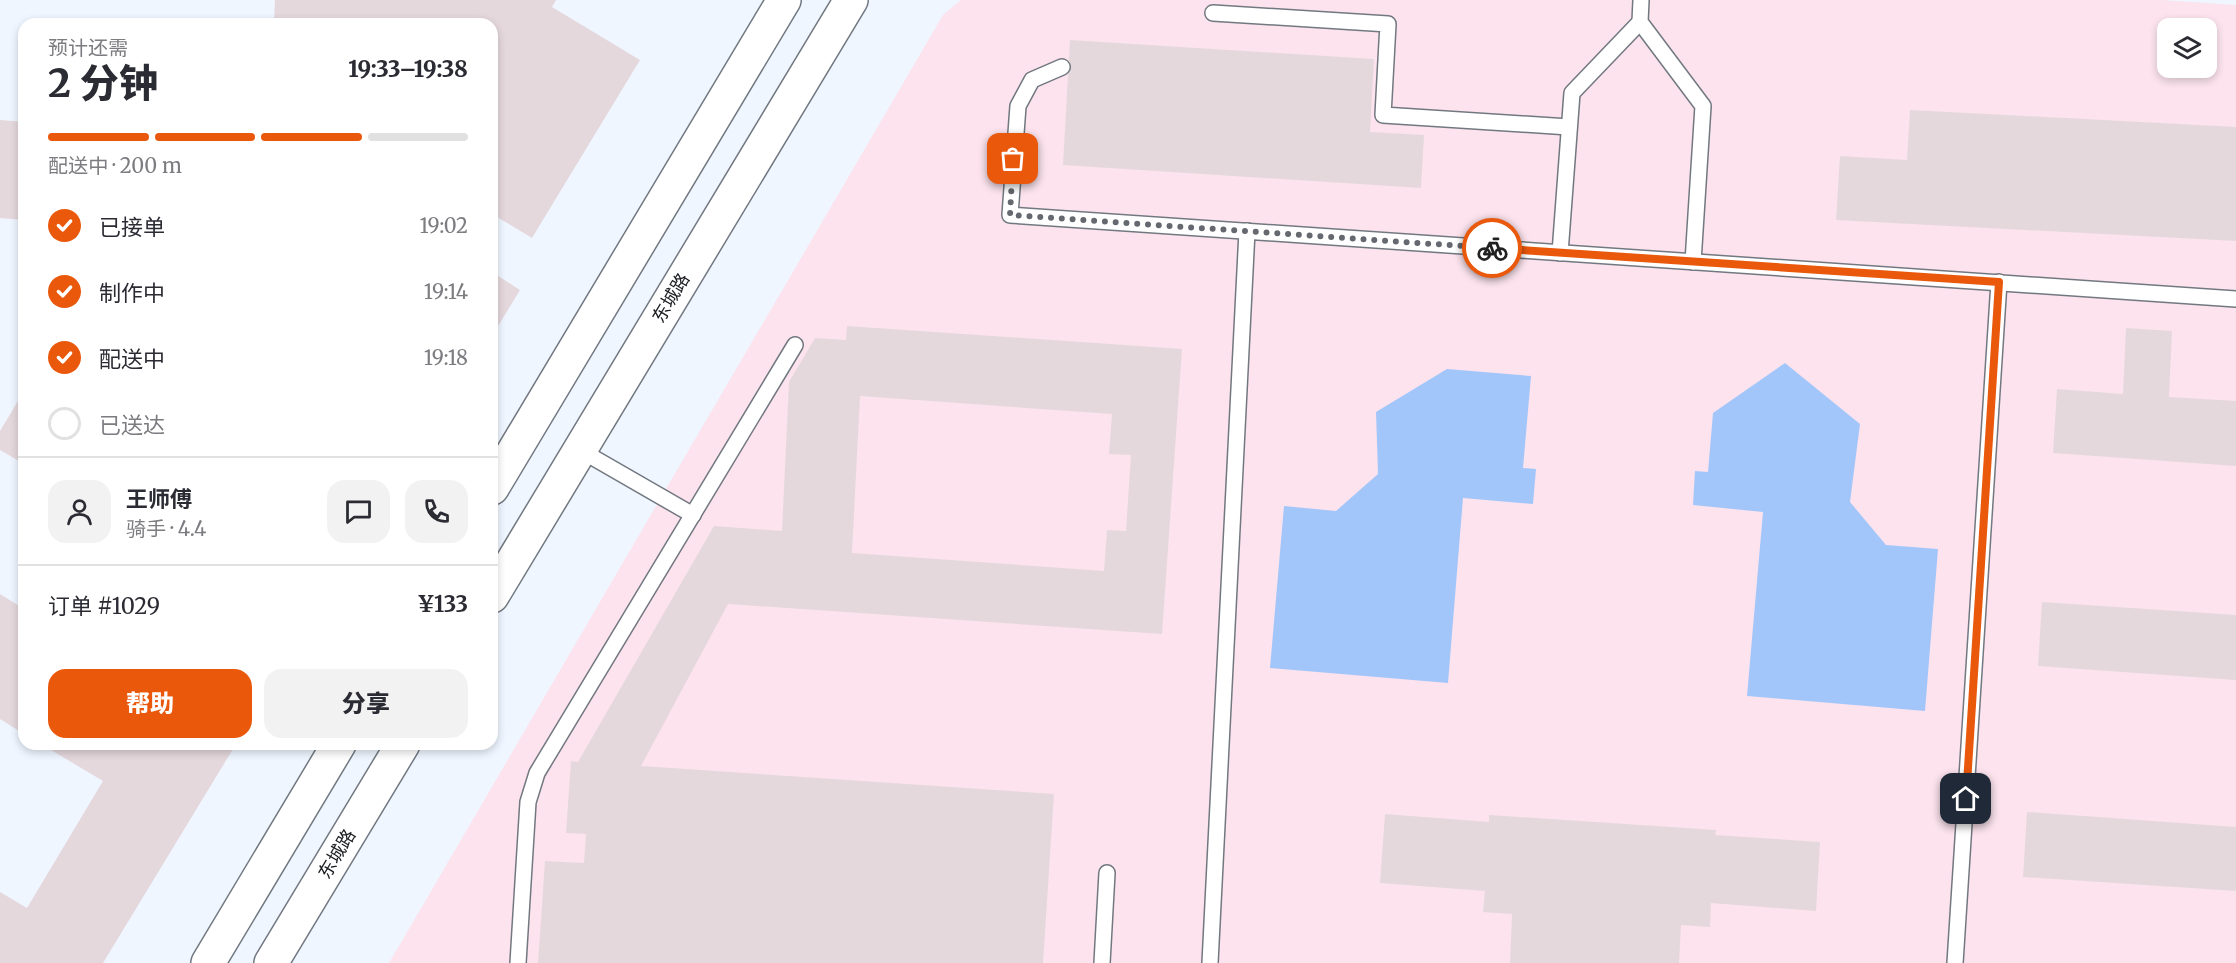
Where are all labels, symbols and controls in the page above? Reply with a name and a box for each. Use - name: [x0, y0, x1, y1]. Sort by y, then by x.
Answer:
- map controls: [2157, 18, 2217, 78]
- button: layers: [2157, 18, 2217, 78]
- text: 预计还需: [48, 35, 128, 60]
- text: 19:33–19:38: [348, 55, 468, 83]
- text: 2 分钟: [48, 59, 158, 108]
- pin: [987, 133, 1038, 184]
- icon: bag: [996, 142, 1029, 175]
- text: 配送中 · 200 m: [48, 153, 182, 178]
- icon: check: [48, 209, 81, 242]
- text: 已接单: [99, 213, 165, 241]
- text: 19:02: [419, 213, 468, 238]
- courier: [1462, 218, 1522, 278]
- icon: bike: [1476, 232, 1509, 265]
- street label: 东城路: [647, 269, 694, 327]
- icon: check: [48, 275, 81, 308]
- text: 制作中: [99, 279, 165, 307]
- text: 19:14: [424, 279, 468, 304]
- icon: check: [48, 341, 81, 374]
- text: 配送中: [99, 345, 165, 373]
- text: 19:18: [424, 345, 468, 370]
- text: 已送达: [99, 411, 165, 439]
- button: person: [48, 480, 111, 543]
- button: chat: [327, 480, 390, 543]
- button: phone: [405, 480, 468, 543]
- text: 王师傅: [126, 485, 192, 513]
- text: 骑手 · 4.4: [126, 516, 206, 541]
- text: ¥133: [417, 590, 468, 618]
- text: 订单 #1029: [48, 592, 160, 620]
- button: 帮助: [48, 669, 252, 738]
- button: 分享: [264, 669, 468, 738]
- pin: [1940, 773, 1991, 824]
- icon: home: [1949, 782, 1982, 815]
- street label: 东城路: [313, 825, 360, 883]

